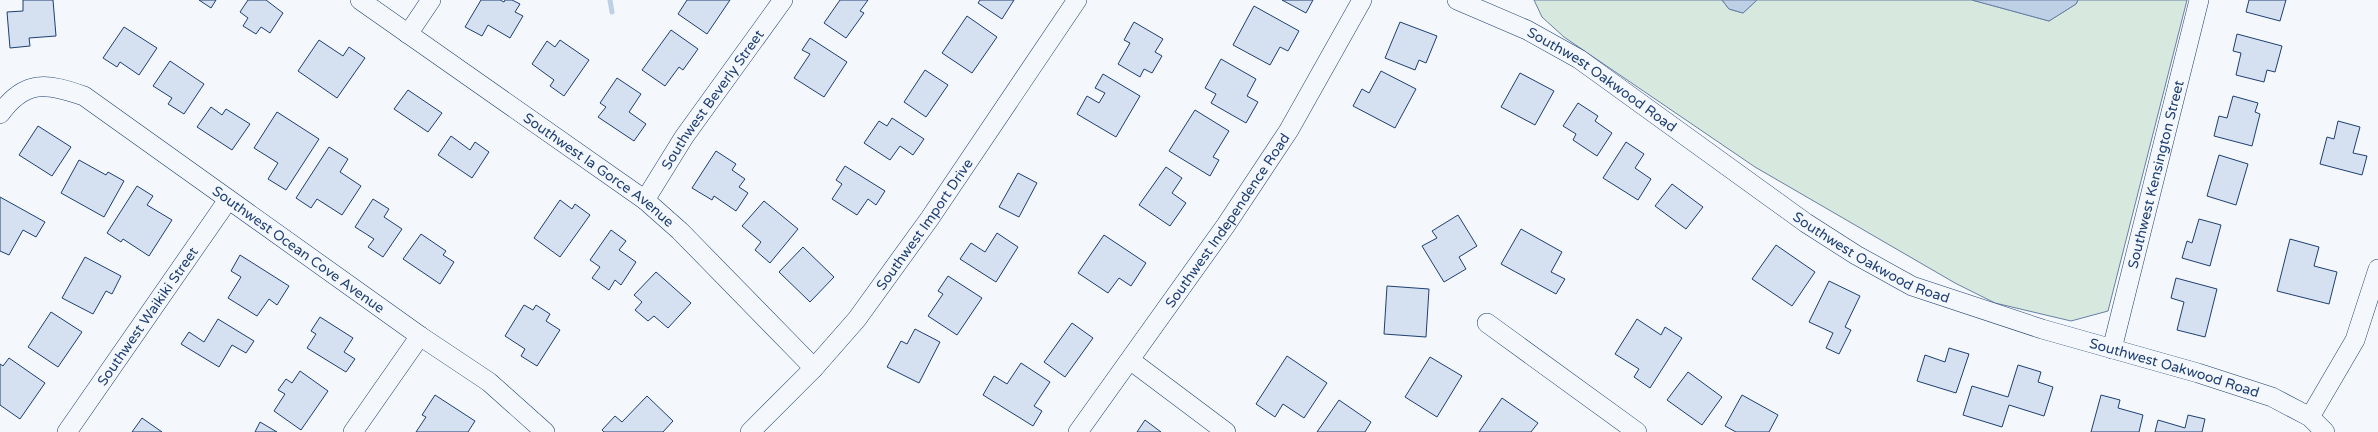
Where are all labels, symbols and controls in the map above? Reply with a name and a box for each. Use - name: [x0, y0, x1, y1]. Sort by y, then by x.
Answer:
- street label: Southwest Oakwood Road: [1524, 24, 1680, 136]
- street label: Southwest Beverly Street: [658, 26, 768, 173]
- street label: Southwest Kensington Street: [2124, 78, 2188, 270]
- street label: Southwest la Gorce Avenue: [520, 109, 677, 231]
- street label: Southwest Independence Road: [1162, 130, 1293, 311]
- street label: Southwest Import Drive: [873, 155, 977, 294]
- street label: Southwest Ocean Cove Avenue: [209, 182, 388, 317]
- street label: Southwest Oakwood Road: [1789, 208, 1952, 307]
- street label: Southwest Waikiki Street: [94, 243, 202, 389]
- street label: Southwest Oakwood Road: [2087, 335, 2261, 401]

